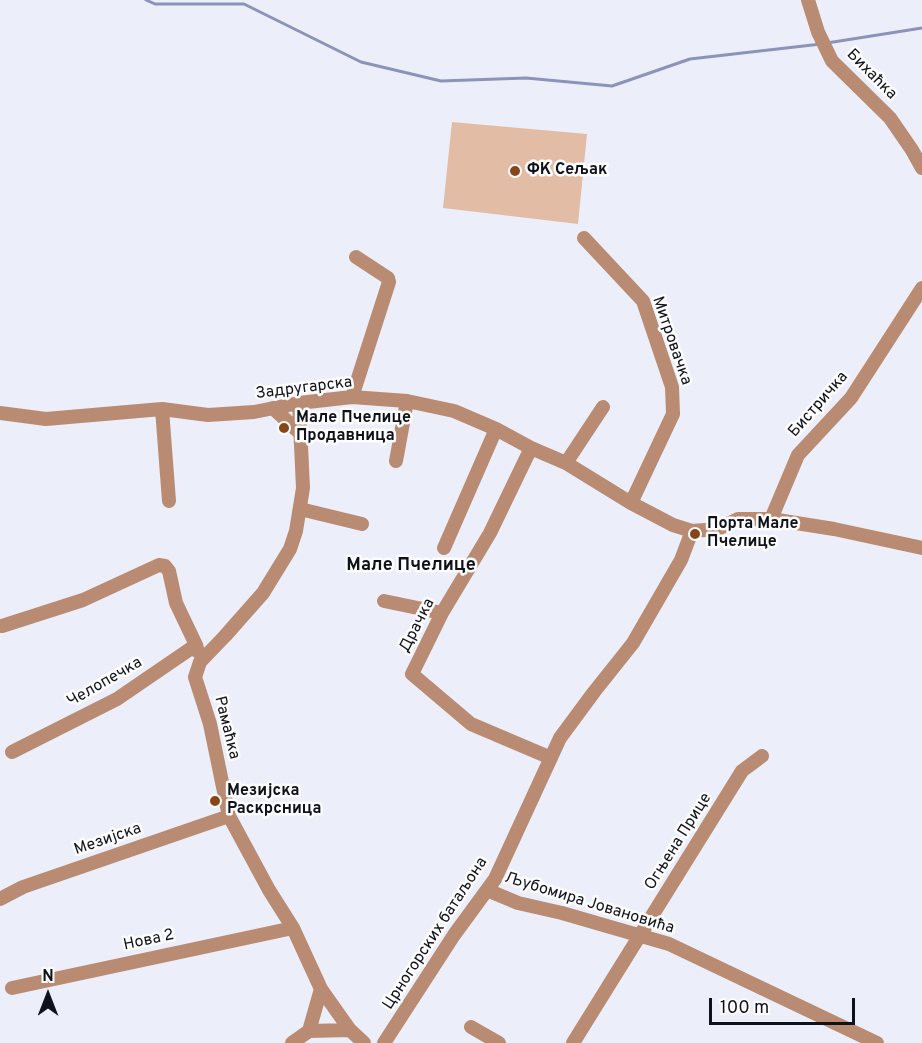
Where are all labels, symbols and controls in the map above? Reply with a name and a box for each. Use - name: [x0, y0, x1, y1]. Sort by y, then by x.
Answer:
- street label: Бихаћка: [842, 46, 900, 104]
- place label: ФК Сељак: [527, 161, 607, 181]
- marker: ФК Сељак: [508, 164, 522, 178]
- street label: Митровачка: [647, 294, 695, 388]
- street label: Бистричка: [785, 368, 853, 442]
- street label: Задругарска: [255, 374, 353, 404]
- place label: Мале Пчелице Продавница: [296, 409, 411, 447]
- marker: Мале Пчелице Продавница: [277, 421, 291, 435]
- place label: Порта Мале Пчелице: [707, 515, 798, 553]
- marker: Порта Мале Пчелице: [688, 527, 702, 541]
- district label: Мале Пчелице: [346, 555, 476, 577]
- street label: Драчка: [396, 596, 440, 656]
- street label: Челопечка: [64, 654, 146, 712]
- street label: Рамаћка: [209, 694, 243, 762]
- place label: Мезијска Раскрсница: [227, 782, 321, 820]
- street label: Огњена Прице: [641, 790, 717, 894]
- marker: Мезијска Раскрсница: [208, 794, 222, 808]
- street label: Мезијска: [72, 820, 144, 860]
- street label: Црногорских батаљона: [380, 854, 492, 1014]
- street label: Љубомира Јовановића: [502, 869, 676, 939]
- street label: Нова 2: [122, 926, 176, 956]
- north arrow: [18, 965, 78, 1025]
- text: N: [42, 967, 54, 987]
- scale bar: [712, 986, 858, 1024]
- text: 100 m: [720, 997, 769, 1020]

